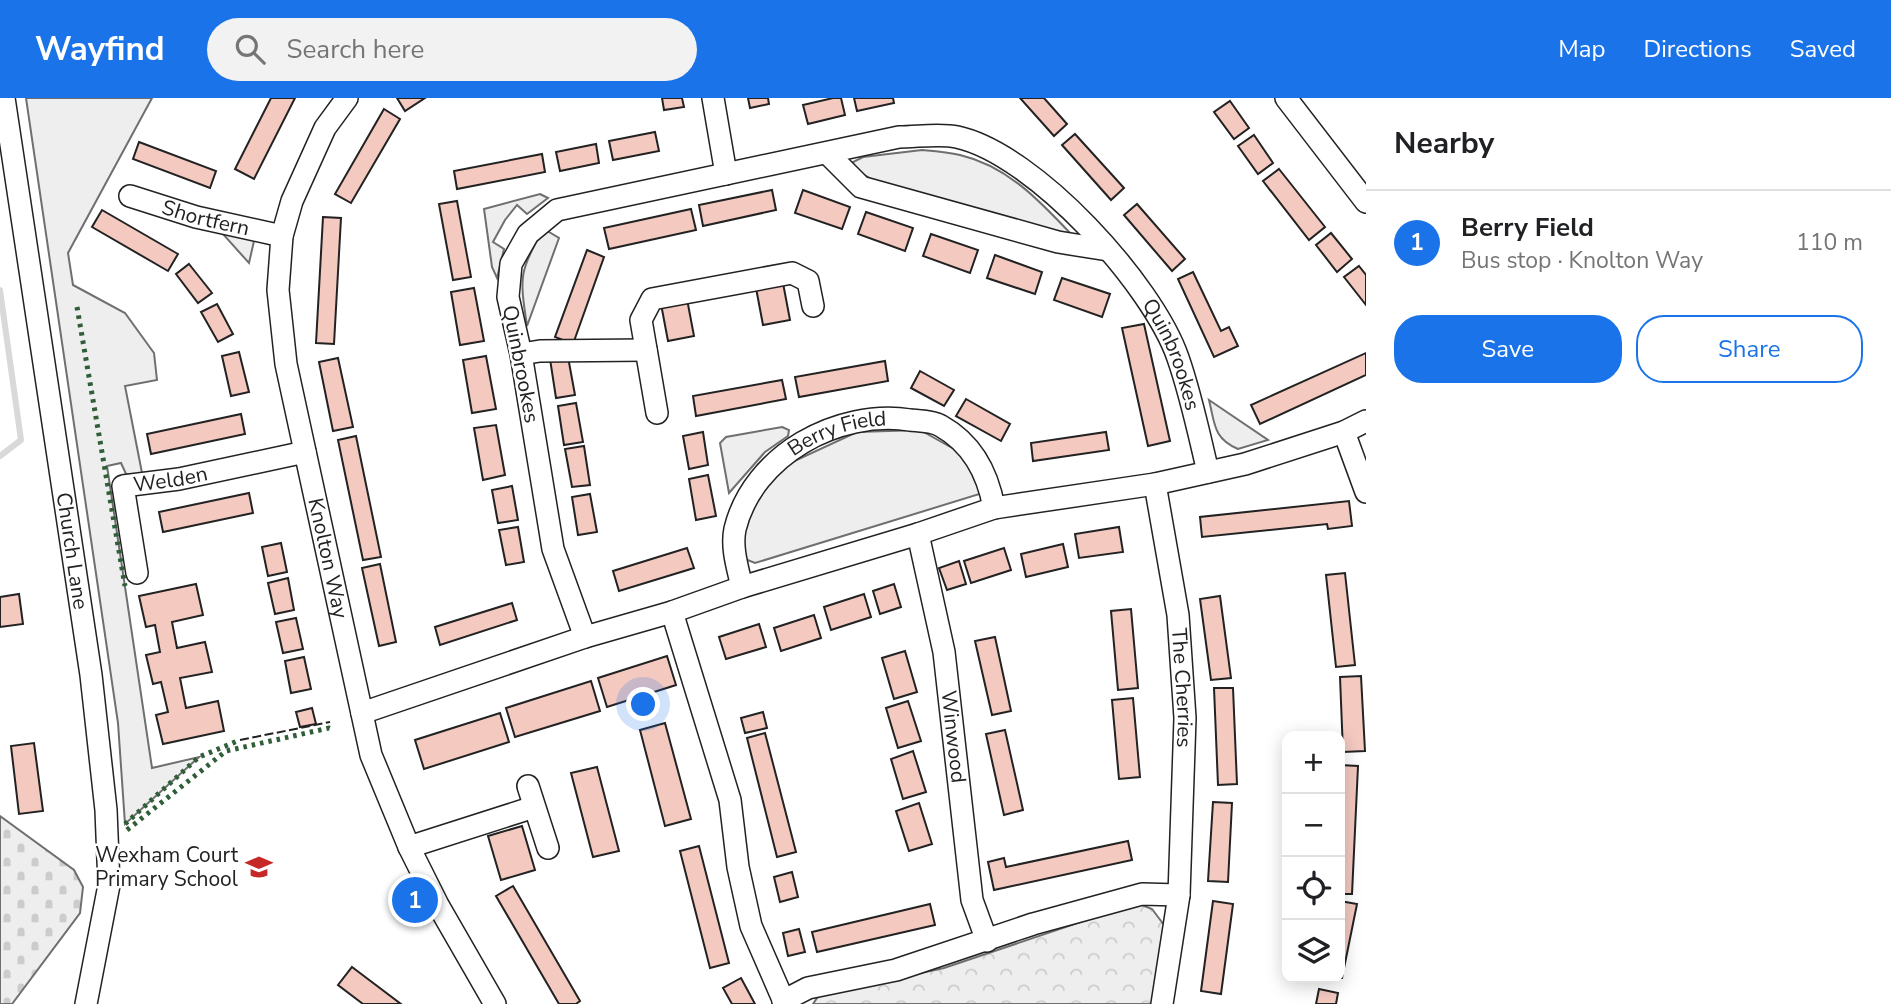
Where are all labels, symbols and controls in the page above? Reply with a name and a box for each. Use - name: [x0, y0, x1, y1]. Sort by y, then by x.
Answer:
- search box: [207, 18, 697, 81]
- text: Wayfind: [35, 27, 165, 72]
- icon: search: [231, 30, 269, 68]
- text: Search here: [287, 32, 424, 67]
- text: Map: [1558, 33, 1605, 65]
- text: Directions: [1643, 33, 1752, 65]
- text: Saved: [1790, 33, 1856, 65]
- text: Nearby: [1394, 123, 1494, 164]
- street label: Shortfern: [158, 193, 252, 242]
- text: Berry Field: [1461, 210, 1594, 245]
- text: 1: [1410, 227, 1424, 258]
- text: 110 m: [1796, 227, 1863, 258]
- text: Bus stop · Knolton Way: [1461, 245, 1703, 276]
- street label: Quinbrookes: [1136, 293, 1207, 413]
- street label: Quinbrookes: [496, 303, 546, 425]
- button: Save: [1394, 315, 1622, 383]
- button: Share: [1636, 315, 1863, 383]
- street label: Berry Field: [782, 404, 887, 462]
- street label: Welden: [132, 459, 210, 499]
- street label: Church Lane: [50, 490, 95, 611]
- street label: Knolton Way: [301, 495, 355, 621]
- street label: The Cherries: [1165, 627, 1199, 748]
- your location: [626, 687, 660, 721]
- street label: Winwood: [934, 689, 973, 784]
- map controls: [1282, 731, 1345, 983]
- button: +: [1282, 731, 1345, 794]
- button: −: [1282, 794, 1345, 857]
- place label: Wexham Court Primary School: [95, 841, 239, 893]
- school or university icon: Wexham Court Primary School: [244, 852, 274, 882]
- button: locate: [1282, 857, 1345, 920]
- pin: 1: [392, 874, 438, 926]
- button: layers: [1282, 920, 1345, 983]

